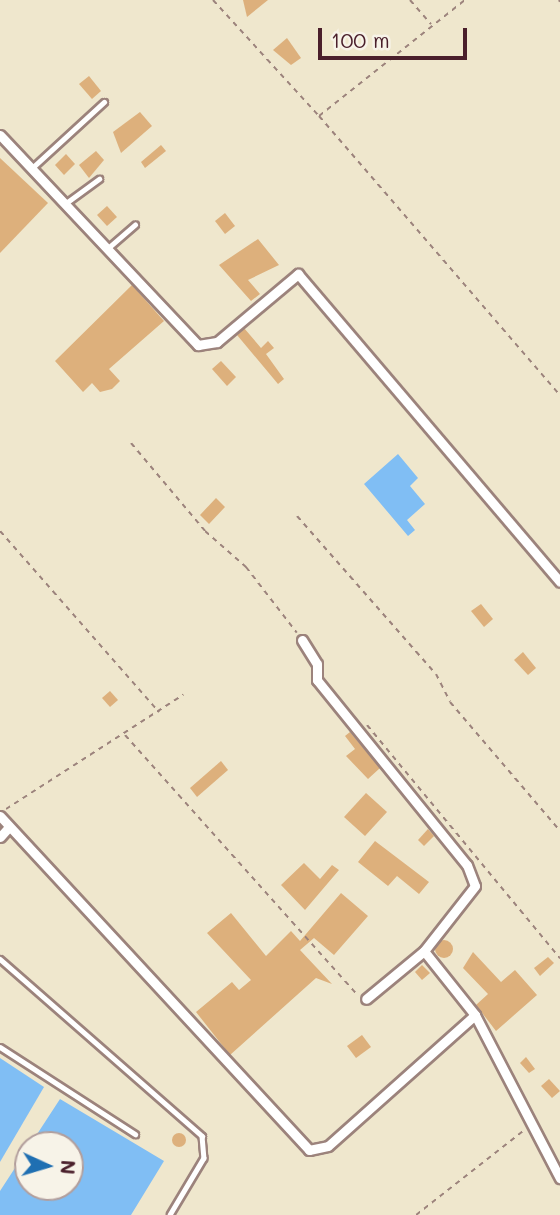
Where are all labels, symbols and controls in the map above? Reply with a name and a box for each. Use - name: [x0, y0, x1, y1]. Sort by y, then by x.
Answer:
- scale bar: [322, 14, 471, 58]
- text: 100 m: [331, 26, 390, 53]
- north arrow: [14, 1131, 84, 1201]
- text: N: [55, 1159, 81, 1175]

